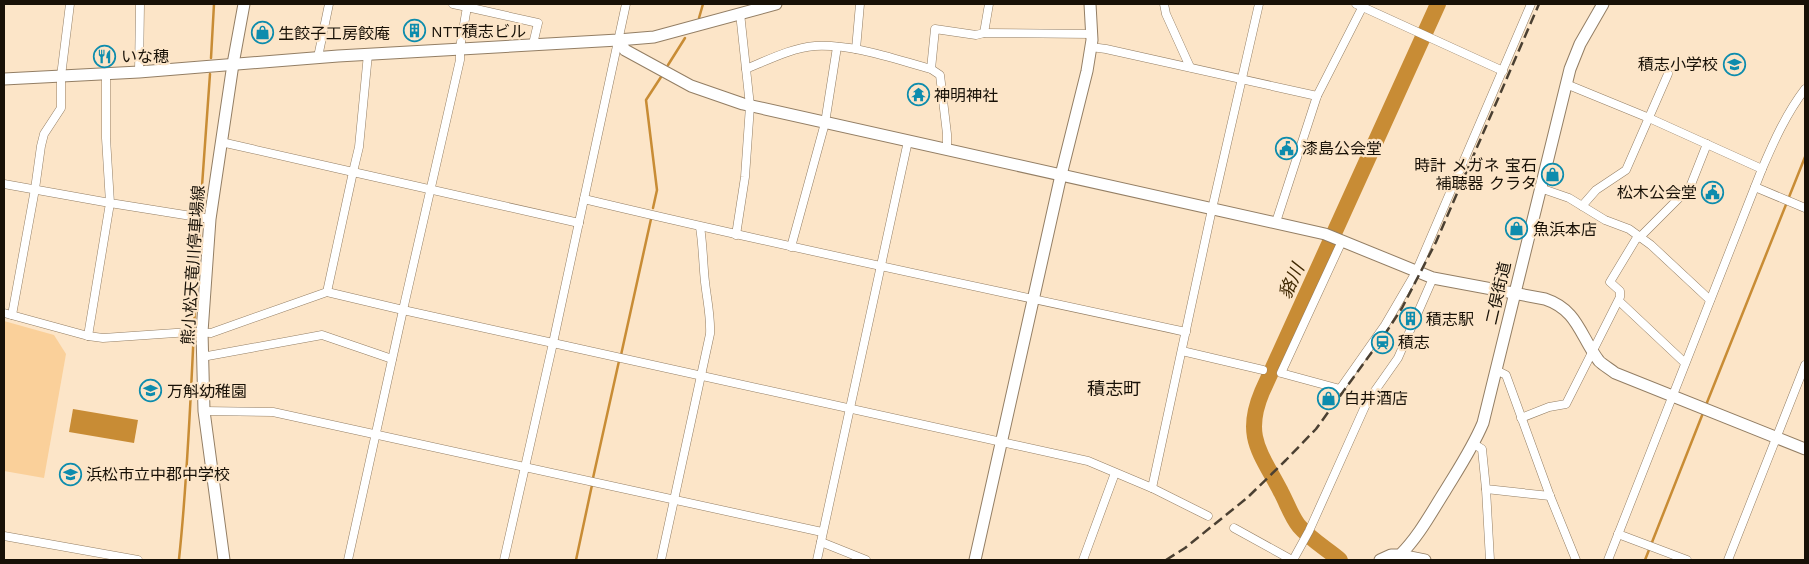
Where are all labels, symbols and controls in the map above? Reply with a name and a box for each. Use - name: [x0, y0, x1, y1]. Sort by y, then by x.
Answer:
- building icon: NTT積志ビル: [403, 19, 427, 43]
- shop icon: 生餃子工房餃庵: [250, 21, 274, 45]
- place label: NTT積志ビル: [431, 22, 526, 41]
- place label: 生餃子工房餃庵: [278, 24, 390, 43]
- restaurant icon: いな穂: [93, 44, 117, 68]
- place label: いな穂: [121, 47, 169, 66]
- school or university icon: 積志小学校: [1722, 52, 1746, 76]
- place label: 積志小学校: [1638, 55, 1718, 74]
- temple icon: 神明神社: [906, 83, 930, 107]
- place label: 神明神社: [934, 86, 998, 105]
- public building icon: 漆島公会堂: [1274, 136, 1298, 160]
- place label: 漆島公会堂: [1302, 139, 1382, 158]
- place label: 時計 メガネ 宝石 補聴器 クラタ: [1414, 156, 1537, 193]
- shop icon: 時計 メガネ 宝石 補聴器 クラタ: [1541, 162, 1565, 186]
- public building icon: 松木公会堂: [1701, 180, 1725, 204]
- place label: 松木公会堂: [1617, 183, 1697, 202]
- street label: 熊小松天竜川停車場線: [178, 185, 208, 345]
- shop icon: 魚浜本店: [1505, 217, 1529, 241]
- place label: 魚浜本店: [1533, 220, 1597, 239]
- water label: 貉川: [1274, 258, 1309, 302]
- street label: 二俣街道: [1482, 260, 1514, 326]
- building icon: 積志駅: [1398, 307, 1422, 331]
- place label: 積志駅: [1426, 310, 1474, 329]
- station icon: 積志: [1370, 330, 1394, 354]
- place label: 積志: [1398, 333, 1430, 352]
- district label: 積志町: [1087, 378, 1141, 399]
- school or university icon: 万斛幼稚園: [139, 379, 163, 403]
- place label: 万斛幼稚園: [167, 382, 247, 401]
- shop icon: 白井酒店: [1316, 386, 1340, 410]
- place label: 白井酒店: [1344, 389, 1408, 408]
- school or university icon: 浜松市立中郡中学校: [58, 462, 82, 486]
- place label: 浜松市立中郡中学校: [86, 465, 230, 484]

